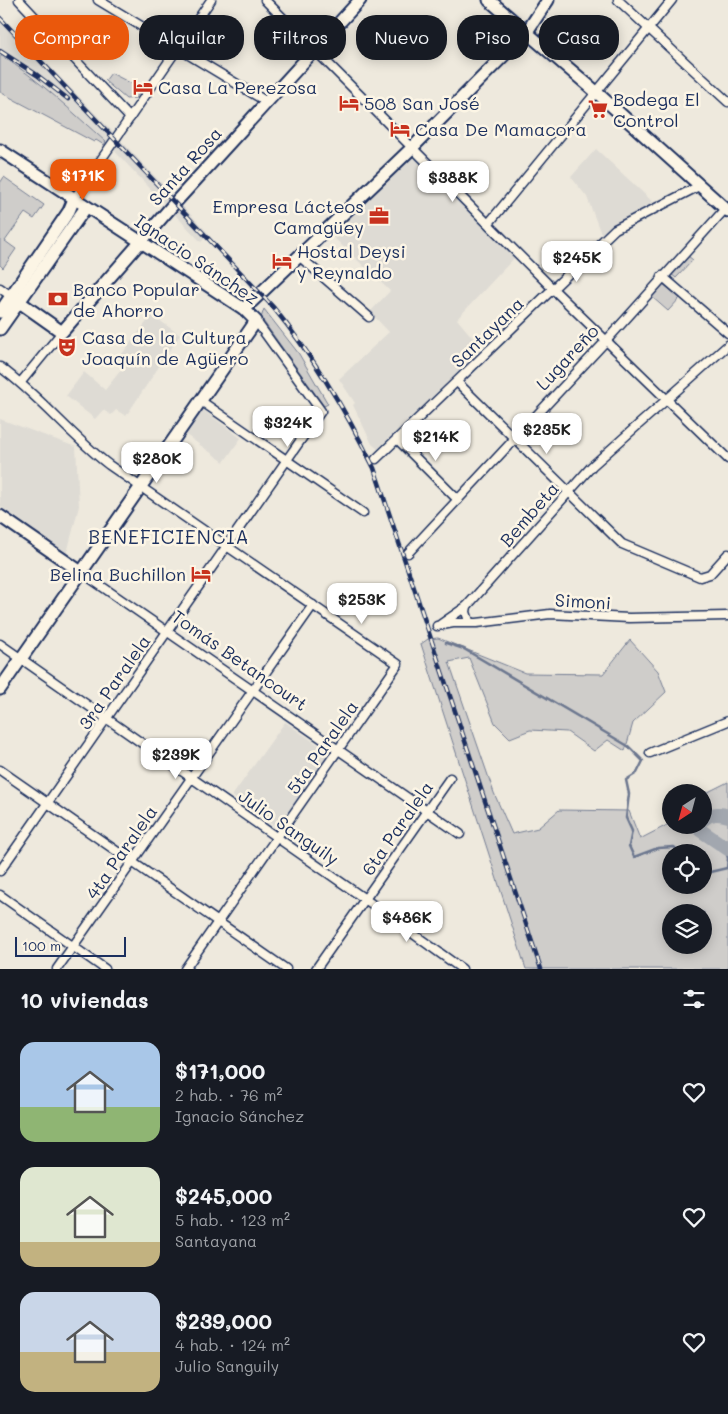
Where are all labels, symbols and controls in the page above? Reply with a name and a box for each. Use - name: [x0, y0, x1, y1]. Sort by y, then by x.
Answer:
- chip: Comprar: [15, 15, 129, 60]
- chip: Alquilar: [139, 15, 244, 60]
- chip: Filtros: [254, 15, 346, 60]
- chip: Nuevo: [356, 15, 447, 60]
- chip: Piso: [457, 15, 529, 60]
- chip: Casa: [539, 15, 619, 60]
- place label: Casa La Perezosa: [158, 75, 317, 99]
- hotel icon: Casa La Perezosa: [132, 76, 154, 98]
- place label: Bodega El Control: [613, 87, 700, 132]
- place label: 508 San José: [364, 91, 480, 115]
- hotel icon: 508 San José: [338, 92, 360, 114]
- supermarket icon: Bodega El Control: [587, 98, 609, 120]
- place label: Casa De Mamacora: [415, 117, 587, 141]
- hotel icon: Casa De Mamacora: [389, 118, 411, 140]
- street label: Santa Rosa: [143, 121, 227, 211]
- pin: $171K: [48, 158, 118, 201]
- pin: $388K: [418, 160, 488, 203]
- text: $171K: [61, 164, 105, 185]
- text: $388K: [428, 166, 478, 187]
- place label: Empresa Lácteos Camagüey: [213, 194, 364, 239]
- office icon: Empresa Lácteos Camagüey: [368, 205, 390, 227]
- street label: Ignacio Sánchez: [130, 208, 264, 310]
- place label: Hostal Deysi y Reynaldo: [297, 239, 406, 284]
- pin: $245K: [542, 240, 612, 283]
- text: $245K: [553, 246, 601, 267]
- hotel icon: Hostal Deysi y Reynaldo: [271, 250, 293, 272]
- place label: Banco Popular de Ahorro: [73, 277, 200, 322]
- bank icon: Banco Popular de Ahorro: [47, 288, 69, 310]
- street label: Santayana: [445, 291, 529, 373]
- street label: Lugareño: [530, 319, 604, 395]
- place label: Casa de la Cultura Joaquín de Agüero: [82, 325, 249, 370]
- theatre icon: Casa de la Cultura Joaquín de Agüero: [56, 336, 78, 358]
- pin: $324K: [253, 406, 323, 448]
- text: $324K: [263, 411, 313, 432]
- pin: $235K: [512, 412, 582, 455]
- text: $235K: [523, 418, 571, 439]
- pin: $214K: [401, 420, 471, 462]
- text: $214K: [413, 425, 459, 446]
- pin: $280K: [122, 442, 192, 484]
- text: $280K: [132, 447, 182, 468]
- street label: Bembeta: [494, 477, 564, 551]
- district label: BENEFICIENCIA: [88, 524, 250, 549]
- place label: Belina Buchillon: [50, 562, 186, 586]
- hotel icon: Belina Buchillon: [190, 563, 212, 585]
- pin: $253K: [327, 582, 397, 625]
- text: $253K: [338, 588, 386, 609]
- street label: Simoni: [554, 588, 612, 614]
- street label: Tomás Betancourt: [167, 604, 313, 716]
- street label: 3ra Paralela: [73, 630, 155, 734]
- street label: 5ta Paralela: [281, 695, 363, 799]
- pin: $239K: [141, 738, 211, 780]
- text: $239K: [152, 743, 200, 764]
- street label: 6ta Paralela: [356, 776, 438, 880]
- street label: Julio Sanguily: [234, 784, 344, 870]
- north arrow: [662, 784, 712, 834]
- map controls: [662, 784, 712, 954]
- street label: 4ta Paralela: [80, 800, 162, 904]
- button: locate: [662, 844, 712, 894]
- pin: $486K: [372, 900, 442, 943]
- button: layers: [662, 904, 712, 954]
- text: $486K: [382, 906, 432, 927]
- scale bar: [15, 934, 126, 957]
- text: 100 m: [22, 936, 61, 955]
- icon: filters: [680, 985, 708, 1013]
- text: 10 viviendas: [20, 986, 149, 1013]
- text: $171,000: [175, 1057, 265, 1084]
- icon: home: [60, 1062, 120, 1122]
- icon: heart: [680, 1078, 708, 1106]
- text: 2 hab. · 76 m²: [175, 1084, 283, 1105]
- text: Ignacio Sánchez: [175, 1105, 304, 1126]
- text: $245,000: [175, 1182, 272, 1209]
- icon: home: [60, 1187, 120, 1247]
- icon: heart: [680, 1203, 708, 1231]
- text: 5 hab. · 123 m²: [175, 1209, 290, 1230]
- text: Santayana: [175, 1230, 257, 1251]
- text: $239,000: [175, 1307, 272, 1334]
- icon: home: [60, 1312, 120, 1372]
- icon: heart: [680, 1328, 708, 1356]
- text: 4 hab. · 124 m²: [175, 1334, 290, 1355]
- text: Julio Sanguily: [175, 1355, 279, 1376]

